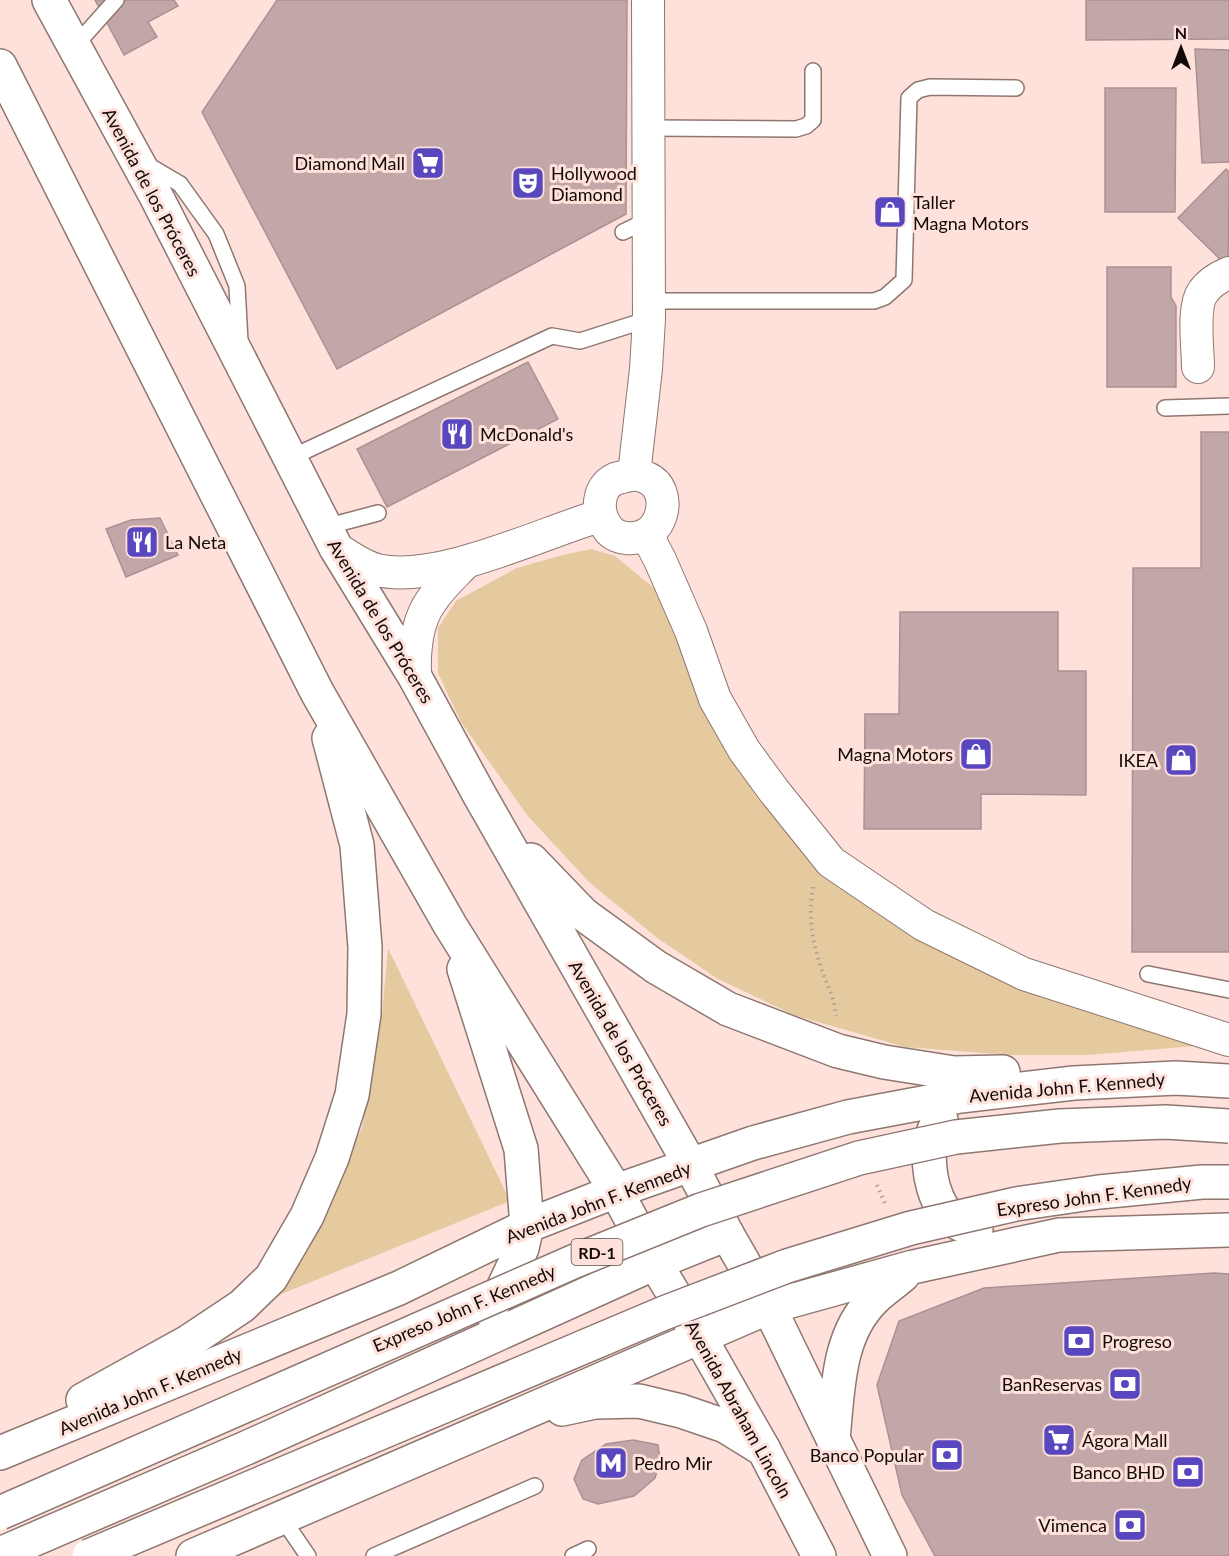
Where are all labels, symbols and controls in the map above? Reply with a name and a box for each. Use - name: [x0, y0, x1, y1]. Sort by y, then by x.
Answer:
- north arrow: [1151, 18, 1211, 78]
- text: N: [1175, 23, 1187, 42]
- street label: Avenida de los Próceres: [98, 104, 206, 280]
- supermarket icon: Diamond Mall: [410, 145, 446, 181]
- place label: Diamond Mall: [295, 152, 405, 174]
- place label: Hollywood Diamond: [551, 162, 637, 205]
- theatre icon: Hollywood Diamond: [510, 165, 546, 201]
- place label: Taller Magna Motors: [913, 191, 1029, 234]
- shop icon: Taller Magna Motors: [872, 194, 908, 230]
- restaurant icon: McDonald's: [439, 416, 475, 452]
- place label: McDonald's: [480, 423, 574, 445]
- restaurant icon: La Neta: [124, 524, 160, 560]
- place label: La Neta: [165, 531, 226, 553]
- street label: Avenida de los Próceres: [323, 535, 439, 707]
- shop icon: Magna Motors: [958, 736, 994, 772]
- shop icon: IKEA: [1163, 742, 1199, 778]
- place label: Magna Motors: [837, 743, 953, 765]
- place label: IKEA: [1118, 749, 1159, 771]
- street label: Avenida de los Próceres: [565, 956, 678, 1130]
- street label: Avenida John F. Kennedy: [968, 1067, 1167, 1107]
- street label: Avenida John F. Kennedy: [502, 1156, 694, 1248]
- street label: Expreso John F. Kennedy: [995, 1171, 1193, 1221]
- road number: RD-1: [572, 1239, 622, 1265]
- street label: Expreso John F. Kennedy: [369, 1259, 559, 1357]
- street label: Avenida Abraham Lincoln: [681, 1316, 797, 1502]
- bank icon: Progreso: [1061, 1323, 1097, 1359]
- place label: Progreso: [1102, 1330, 1172, 1352]
- street label: Avenida John F. Kennedy: [55, 1342, 245, 1440]
- bank icon: BanReservas: [1107, 1366, 1143, 1402]
- place label: BanReservas: [1002, 1373, 1102, 1395]
- supermarket icon: Ágora Mall: [1041, 1422, 1077, 1458]
- place label: Ágora Mall: [1082, 1429, 1167, 1451]
- bank icon: Banco Popular: [929, 1437, 965, 1473]
- place label: Banco Popular: [810, 1444, 924, 1466]
- metro station icon: Pedro Mir: [593, 1445, 629, 1481]
- place label: Pedro Mir: [634, 1452, 713, 1474]
- bank icon: Banco BHD: [1170, 1454, 1206, 1490]
- place label: Banco BHD: [1072, 1461, 1165, 1483]
- bank icon: Vimenca: [1112, 1507, 1148, 1543]
- place label: Vimenca: [1039, 1514, 1107, 1536]

